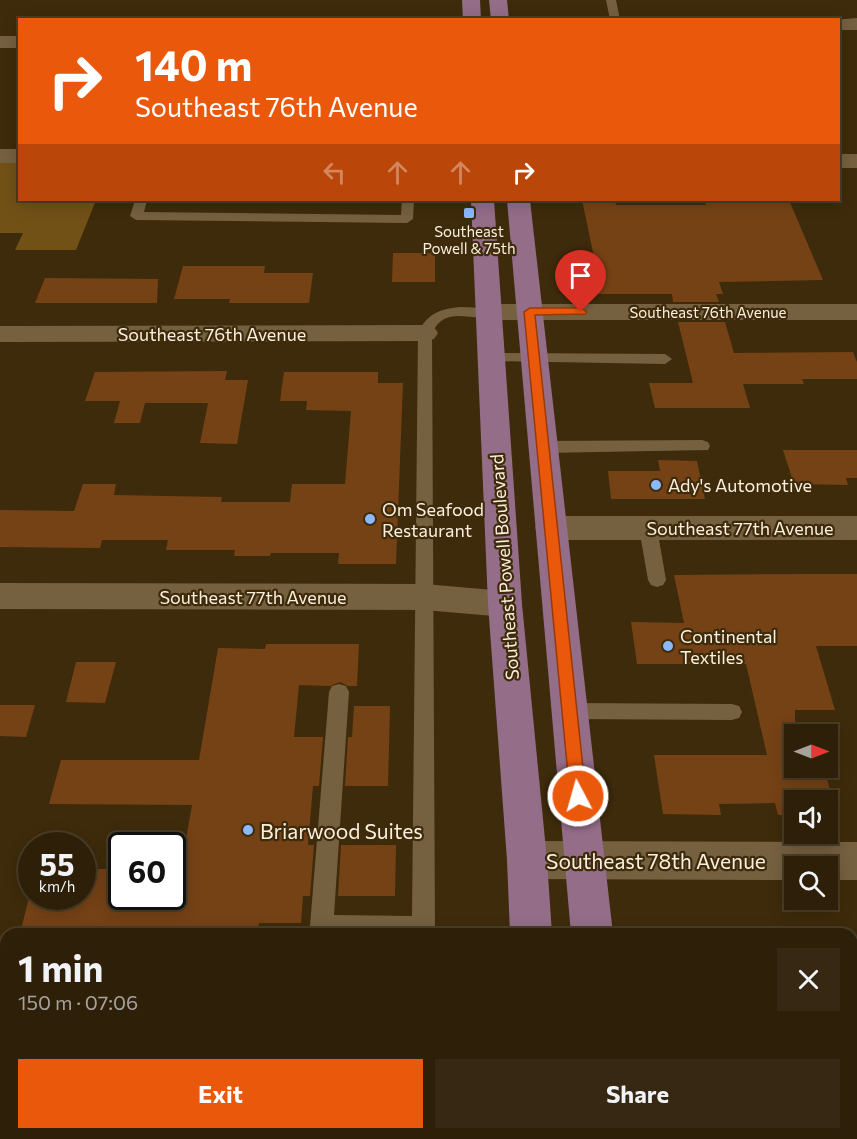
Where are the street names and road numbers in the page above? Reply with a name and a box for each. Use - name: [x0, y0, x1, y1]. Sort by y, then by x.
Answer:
- street label: Southeast 76th Avenue: [629, 303, 787, 321]
- street label: Southeast 76th Avenue: [118, 323, 306, 345]
- street label: Southeast Powell Boulevard: [485, 453, 523, 681]
- street label: Southeast 77th Avenue: [646, 517, 834, 539]
- street label: Southeast 77th Avenue: [159, 586, 347, 608]
- street label: Southeast 78th Avenue: [546, 848, 766, 873]

